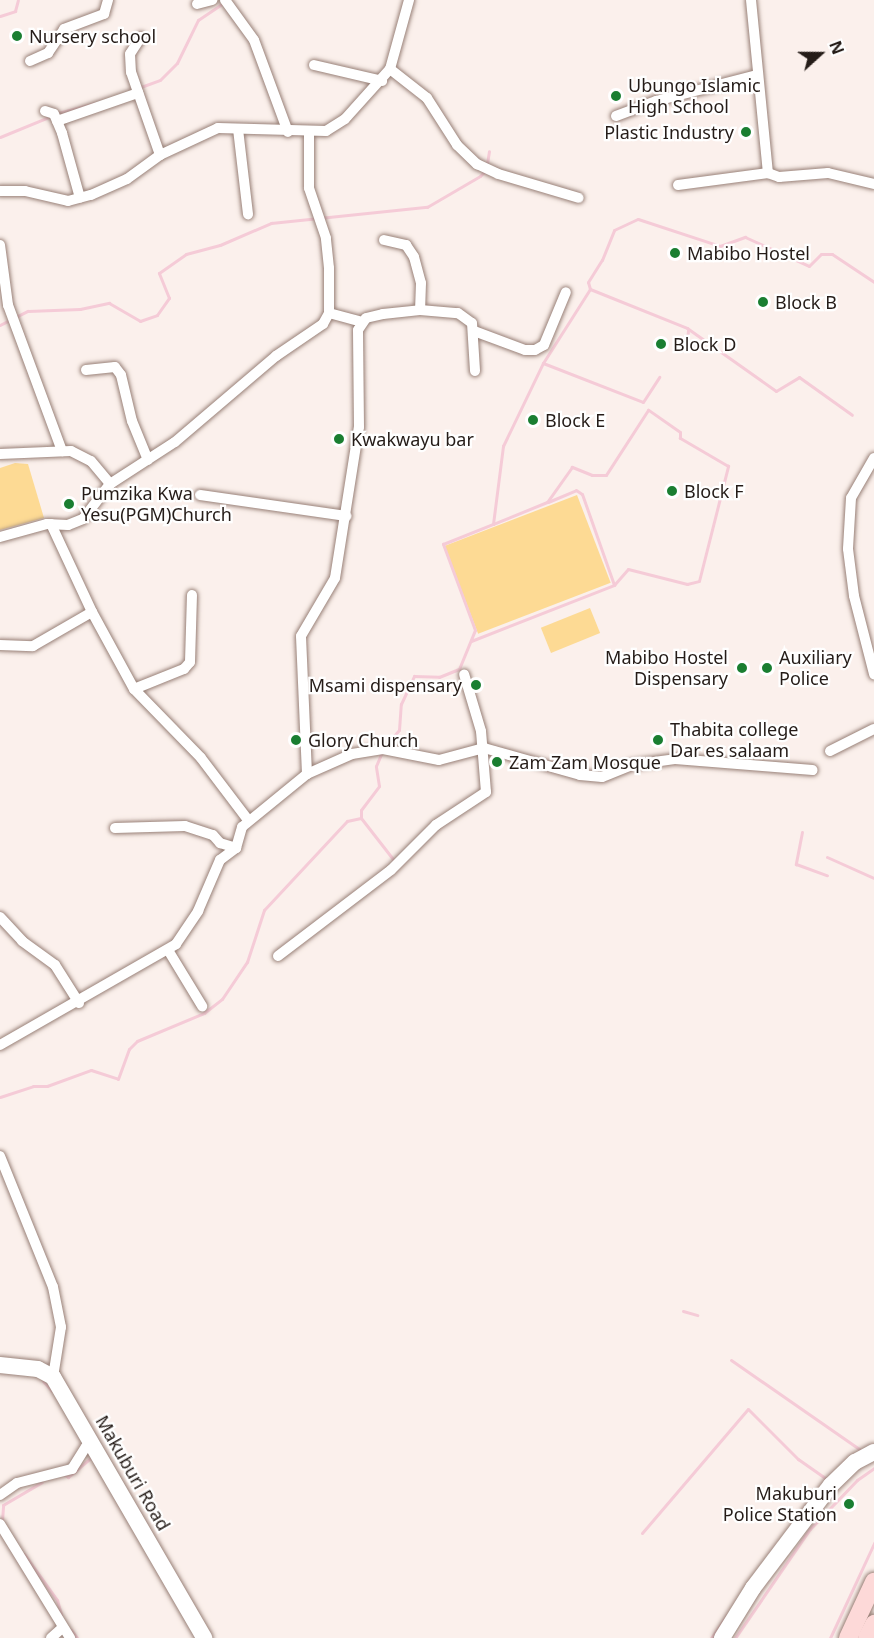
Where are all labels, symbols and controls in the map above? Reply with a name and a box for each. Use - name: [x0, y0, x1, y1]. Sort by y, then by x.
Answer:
- north arrow: [790, 24, 850, 84]
- place label: Nursery school: [29, 25, 156, 47]
- marker: Nursery school: [10, 29, 24, 43]
- text: N: [824, 38, 849, 58]
- place label: Ubungo Islamic High School: [628, 75, 761, 118]
- marker: Ubungo Islamic High School: [609, 89, 623, 103]
- place label: Plastic Industry: [604, 121, 734, 143]
- marker: Plastic Industry: [739, 125, 753, 139]
- place label: Mabibo Hostel: [687, 242, 810, 264]
- marker: Mabibo Hostel: [668, 246, 682, 260]
- place label: Block B: [775, 291, 837, 313]
- marker: Block B: [756, 295, 770, 309]
- place label: Block D: [673, 333, 736, 355]
- marker: Block D: [654, 337, 668, 351]
- place label: Block E: [545, 409, 605, 431]
- marker: Block E: [526, 413, 540, 427]
- place label: Kwakwayu bar: [351, 428, 474, 450]
- marker: Kwakwayu bar: [332, 432, 346, 446]
- place label: Block F: [684, 480, 744, 502]
- place label: Pumzika Kwa Yesu(PGM)Church: [81, 483, 232, 526]
- marker: Block F: [665, 484, 679, 498]
- marker: Pumzika Kwa Yesu(PGM)Church: [62, 497, 76, 511]
- place label: Mabibo Hostel Dispensary: [605, 647, 728, 690]
- place label: Auxiliary Police: [779, 647, 852, 690]
- marker: Mabibo Hostel Dispensary: [733, 659, 751, 677]
- marker: Auxiliary Police: [760, 661, 774, 675]
- place label: Msami dispensary: [309, 674, 462, 696]
- marker: Msami dispensary: [467, 676, 485, 694]
- place label: Thabita college Dar es salaam: [670, 719, 798, 762]
- place label: Glory Church: [308, 729, 418, 751]
- marker: Glory Church: [289, 733, 303, 747]
- marker: Thabita college Dar es salaam: [651, 733, 665, 747]
- place label: Zam Zam Mosque: [509, 751, 661, 773]
- marker: Zam Zam Mosque: [490, 755, 504, 769]
- street label: Makuburi Road: [91, 1412, 175, 1534]
- place label: Makuburi Police Station: [723, 1483, 837, 1526]
- marker: Makuburi Police Station: [842, 1497, 856, 1511]

